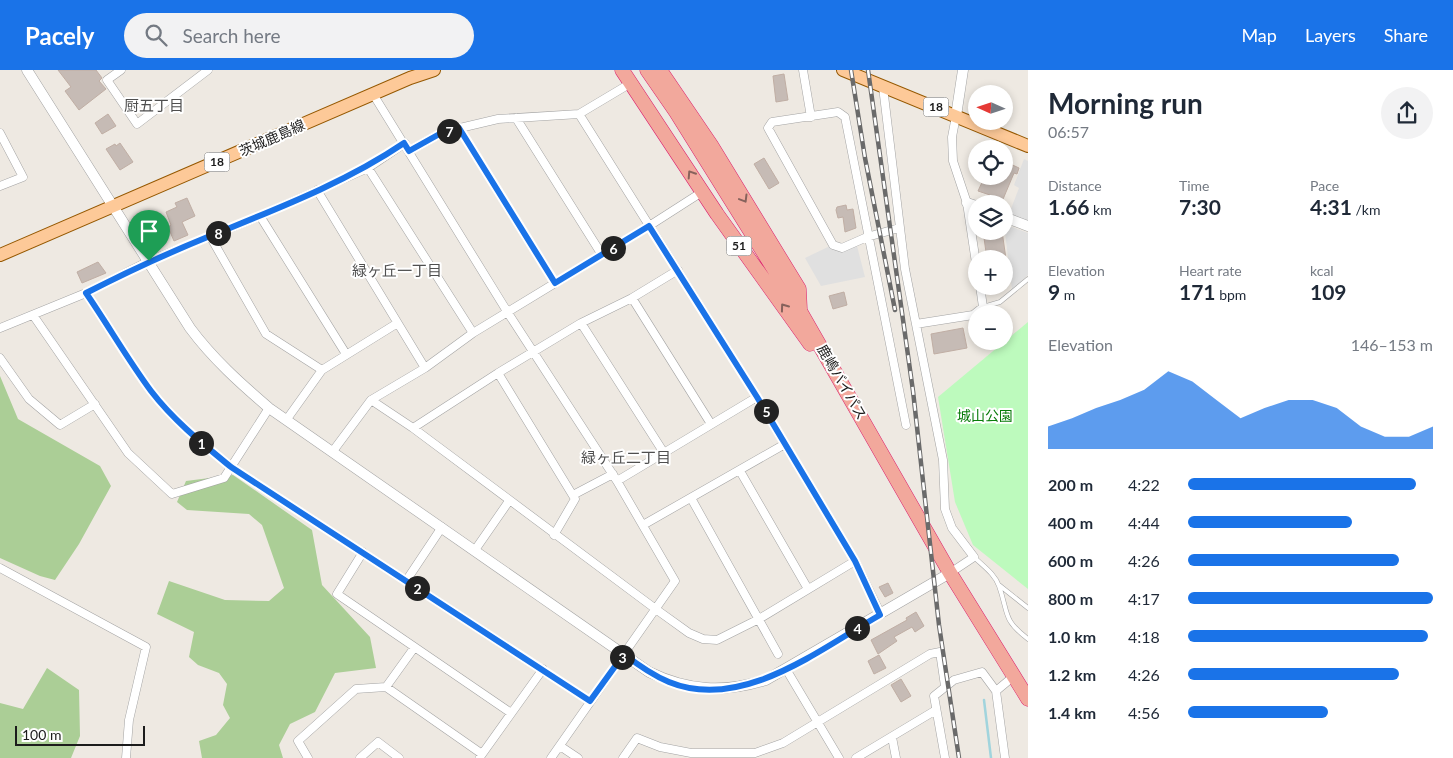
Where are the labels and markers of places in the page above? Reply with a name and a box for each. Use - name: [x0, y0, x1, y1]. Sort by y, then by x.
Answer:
- pin: 7: [436, 118, 462, 144]
- pin: [128, 210, 170, 261]
- pin: 8: [206, 220, 230, 246]
- pin: 6: [600, 236, 626, 260]
- pin: 5: [754, 398, 778, 424]
- pin: 1: [188, 430, 214, 456]
- pin: 2: [404, 576, 430, 600]
- pin: 4: [844, 616, 870, 640]
- pin: 3: [610, 644, 634, 670]

